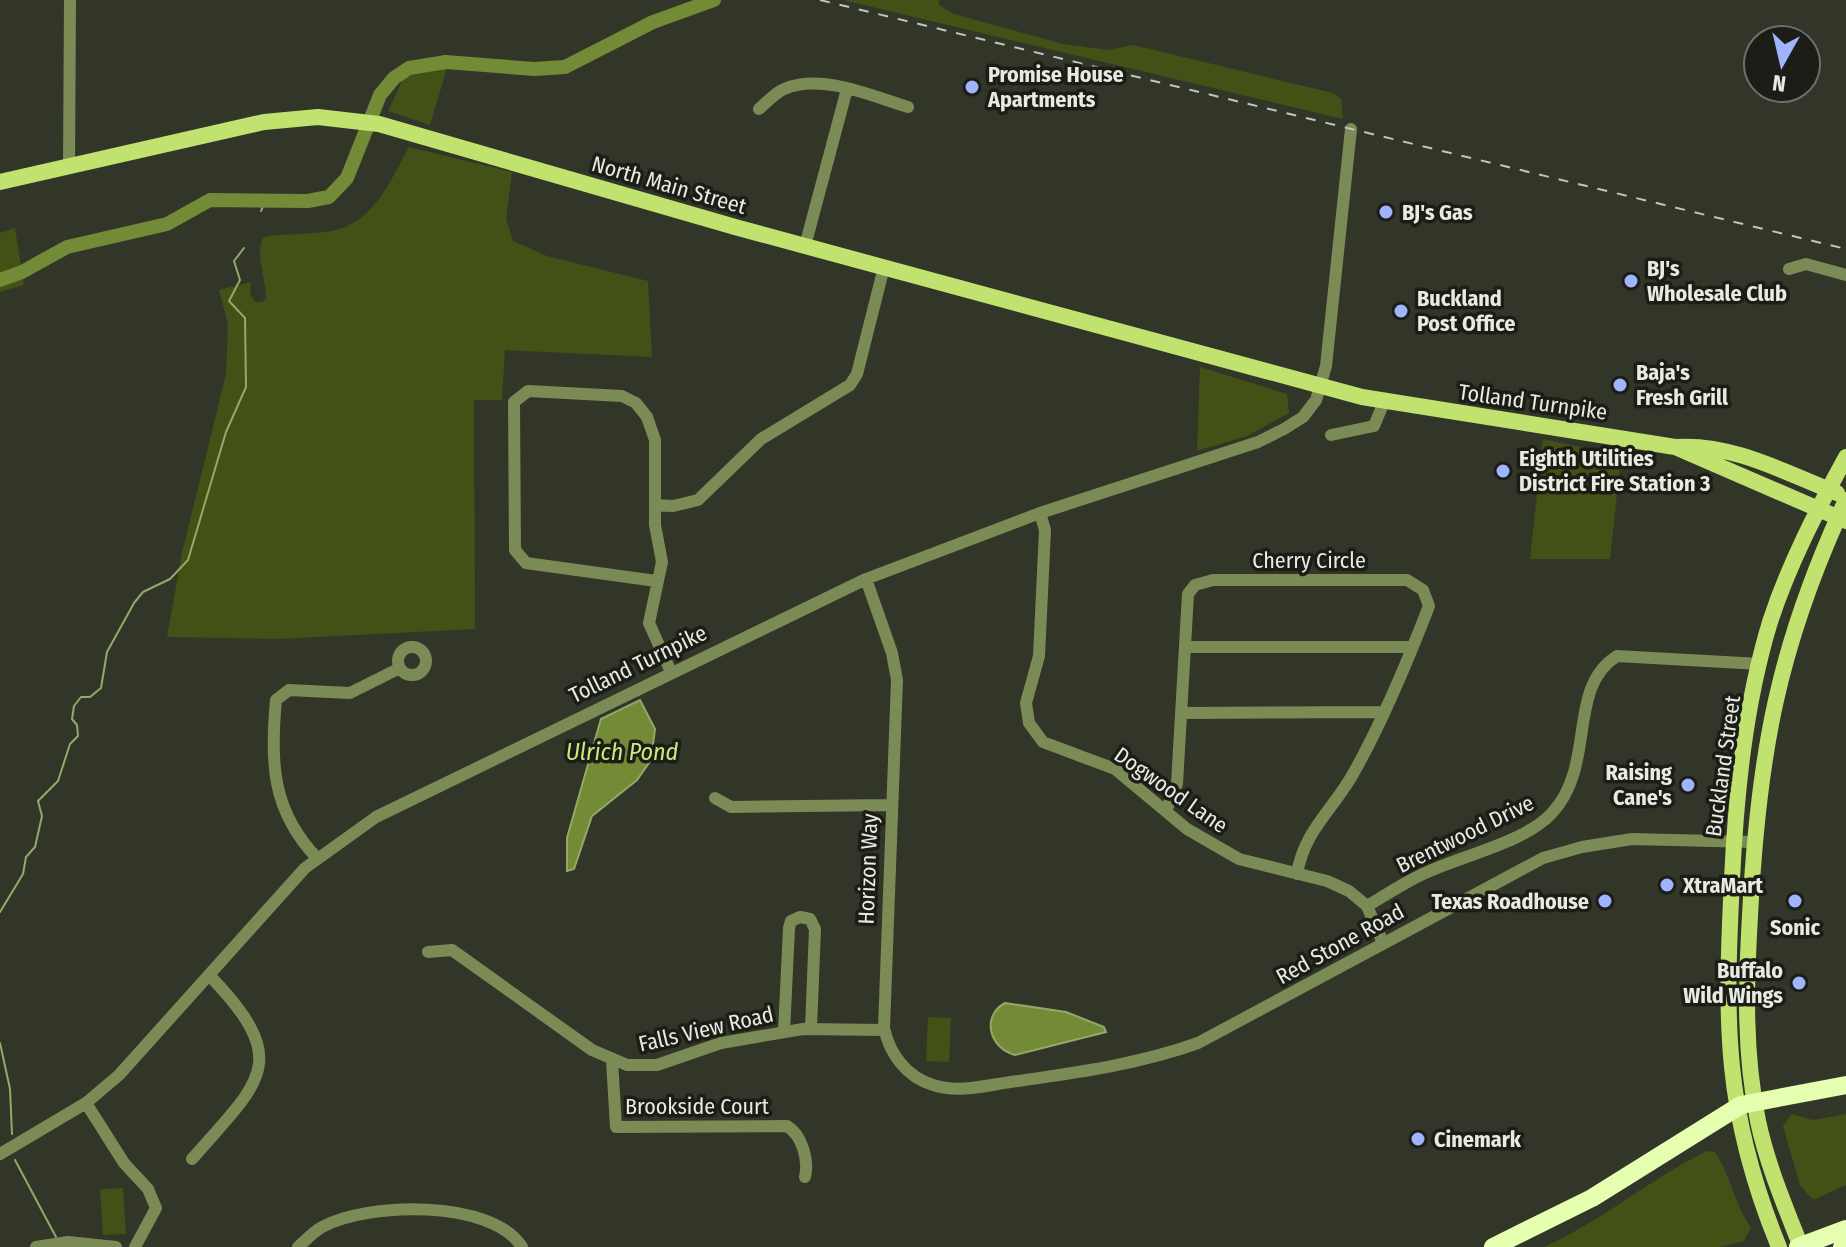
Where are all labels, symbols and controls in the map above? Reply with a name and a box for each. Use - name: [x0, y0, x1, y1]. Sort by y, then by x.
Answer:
- north arrow: [1742, 24, 1822, 104]
- place label: Promise House Apartments: [987, 61, 1124, 113]
- text: N: [1771, 69, 1788, 98]
- marker: Promise House Apartments: [963, 78, 981, 96]
- street label: North Main Street: [589, 150, 750, 220]
- place label: BJ's Gas: [1402, 199, 1473, 226]
- marker: BJ's Gas: [1377, 203, 1395, 221]
- place label: BJ's Wholesale Club: [1647, 255, 1787, 307]
- marker: BJ's Wholesale Club: [1622, 272, 1640, 290]
- place label: Buckland Post Office: [1417, 285, 1515, 337]
- marker: Buckland Post Office: [1392, 302, 1410, 320]
- place label: Baja's Fresh Grill: [1636, 359, 1729, 411]
- marker: Baja's Fresh Grill: [1611, 376, 1629, 394]
- street label: Tolland Turnpike: [1457, 378, 1609, 426]
- place label: Eighth Utilities District Fire Station 3: [1519, 445, 1710, 497]
- marker: Eighth Utilities District Fire Station 3: [1494, 462, 1512, 480]
- street label: Cherry Circle: [1252, 547, 1366, 574]
- street label: Tolland Turnpike: [565, 619, 711, 709]
- street label: Buckland Street: [1700, 693, 1746, 838]
- water label: Ulrich Pond: [566, 738, 678, 766]
- street label: Dogwood Lane: [1109, 741, 1233, 839]
- place label: Raising Cane's: [1605, 759, 1672, 811]
- marker: Raising Cane's: [1679, 776, 1697, 794]
- street label: Brentwood Drive: [1392, 789, 1538, 879]
- street label: Horizon Way: [853, 813, 883, 925]
- place label: XtraMart: [1682, 872, 1763, 899]
- marker: XtraMart: [1658, 876, 1676, 894]
- place label: Texas Roadhouse: [1432, 888, 1589, 915]
- marker: Texas Roadhouse: [1596, 892, 1614, 910]
- marker: Sonic: [1786, 892, 1804, 910]
- street label: Red Stone Road: [1271, 898, 1409, 990]
- place label: Sonic: [1770, 914, 1820, 941]
- place label: Buffalo Wild Wings: [1683, 957, 1783, 1009]
- marker: Buffalo Wild Wings: [1790, 974, 1808, 992]
- street label: Falls View Road: [636, 1000, 776, 1058]
- street label: Brookside Court: [625, 1093, 770, 1120]
- place label: Cinemark: [1434, 1126, 1522, 1153]
- marker: Cinemark: [1409, 1130, 1427, 1148]

